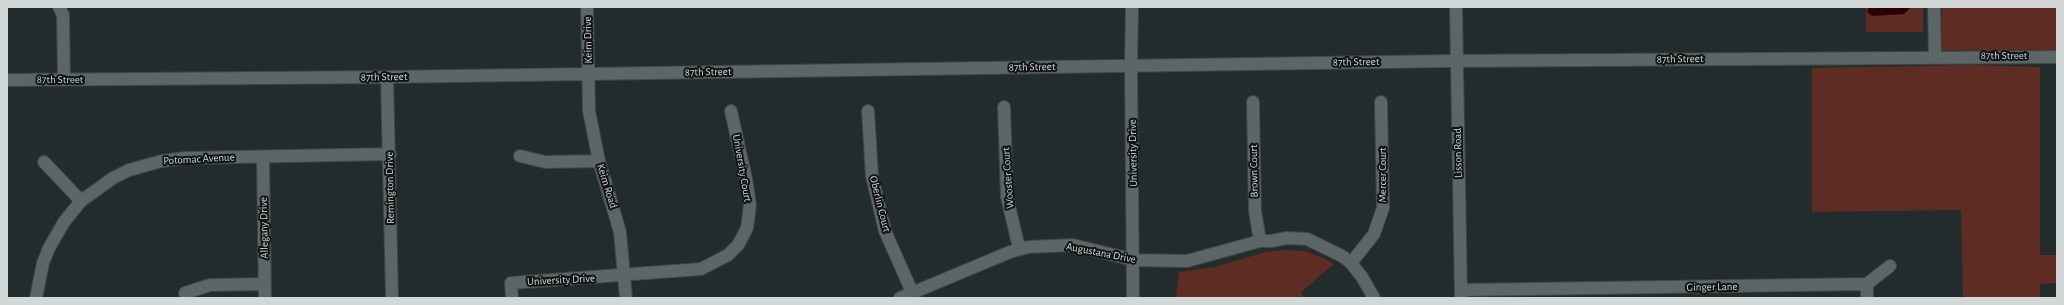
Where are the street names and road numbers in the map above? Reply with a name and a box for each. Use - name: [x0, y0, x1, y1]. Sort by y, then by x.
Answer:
- street label: Keim Drive: [581, 16, 595, 64]
- street label: 87th Street: [1981, 49, 2027, 63]
- street label: 87th Street: [1657, 52, 1703, 66]
- street label: 87th Street: [1333, 55, 1379, 69]
- street label: 87th Street: [1009, 60, 1055, 74]
- street label: 87th Street: [685, 65, 731, 79]
- street label: 87th Street: [361, 70, 407, 84]
- street label: 87th Street: [37, 73, 83, 87]
- street label: University Drive: [1126, 119, 1140, 187]
- street label: Lisson Road: [1451, 128, 1465, 178]
- street label: University Court: [730, 133, 754, 203]
- street label: Brown Court: [1247, 144, 1261, 198]
- street label: Wooster Court: [999, 147, 1017, 209]
- street label: Mercer Court: [1376, 147, 1390, 203]
- street label: Potomac Avenue: [163, 151, 235, 167]
- street label: Remington Drive: [383, 152, 397, 224]
- street label: Keim Road: [594, 162, 620, 210]
- street label: Oberlin Court: [867, 174, 893, 234]
- street label: Allegany Drive: [257, 197, 271, 259]
- street label: Augustana Drive: [1065, 240, 1137, 266]
- street label: University Drive: [527, 272, 595, 288]
- street label: Ginger Lane: [1686, 280, 1738, 294]

